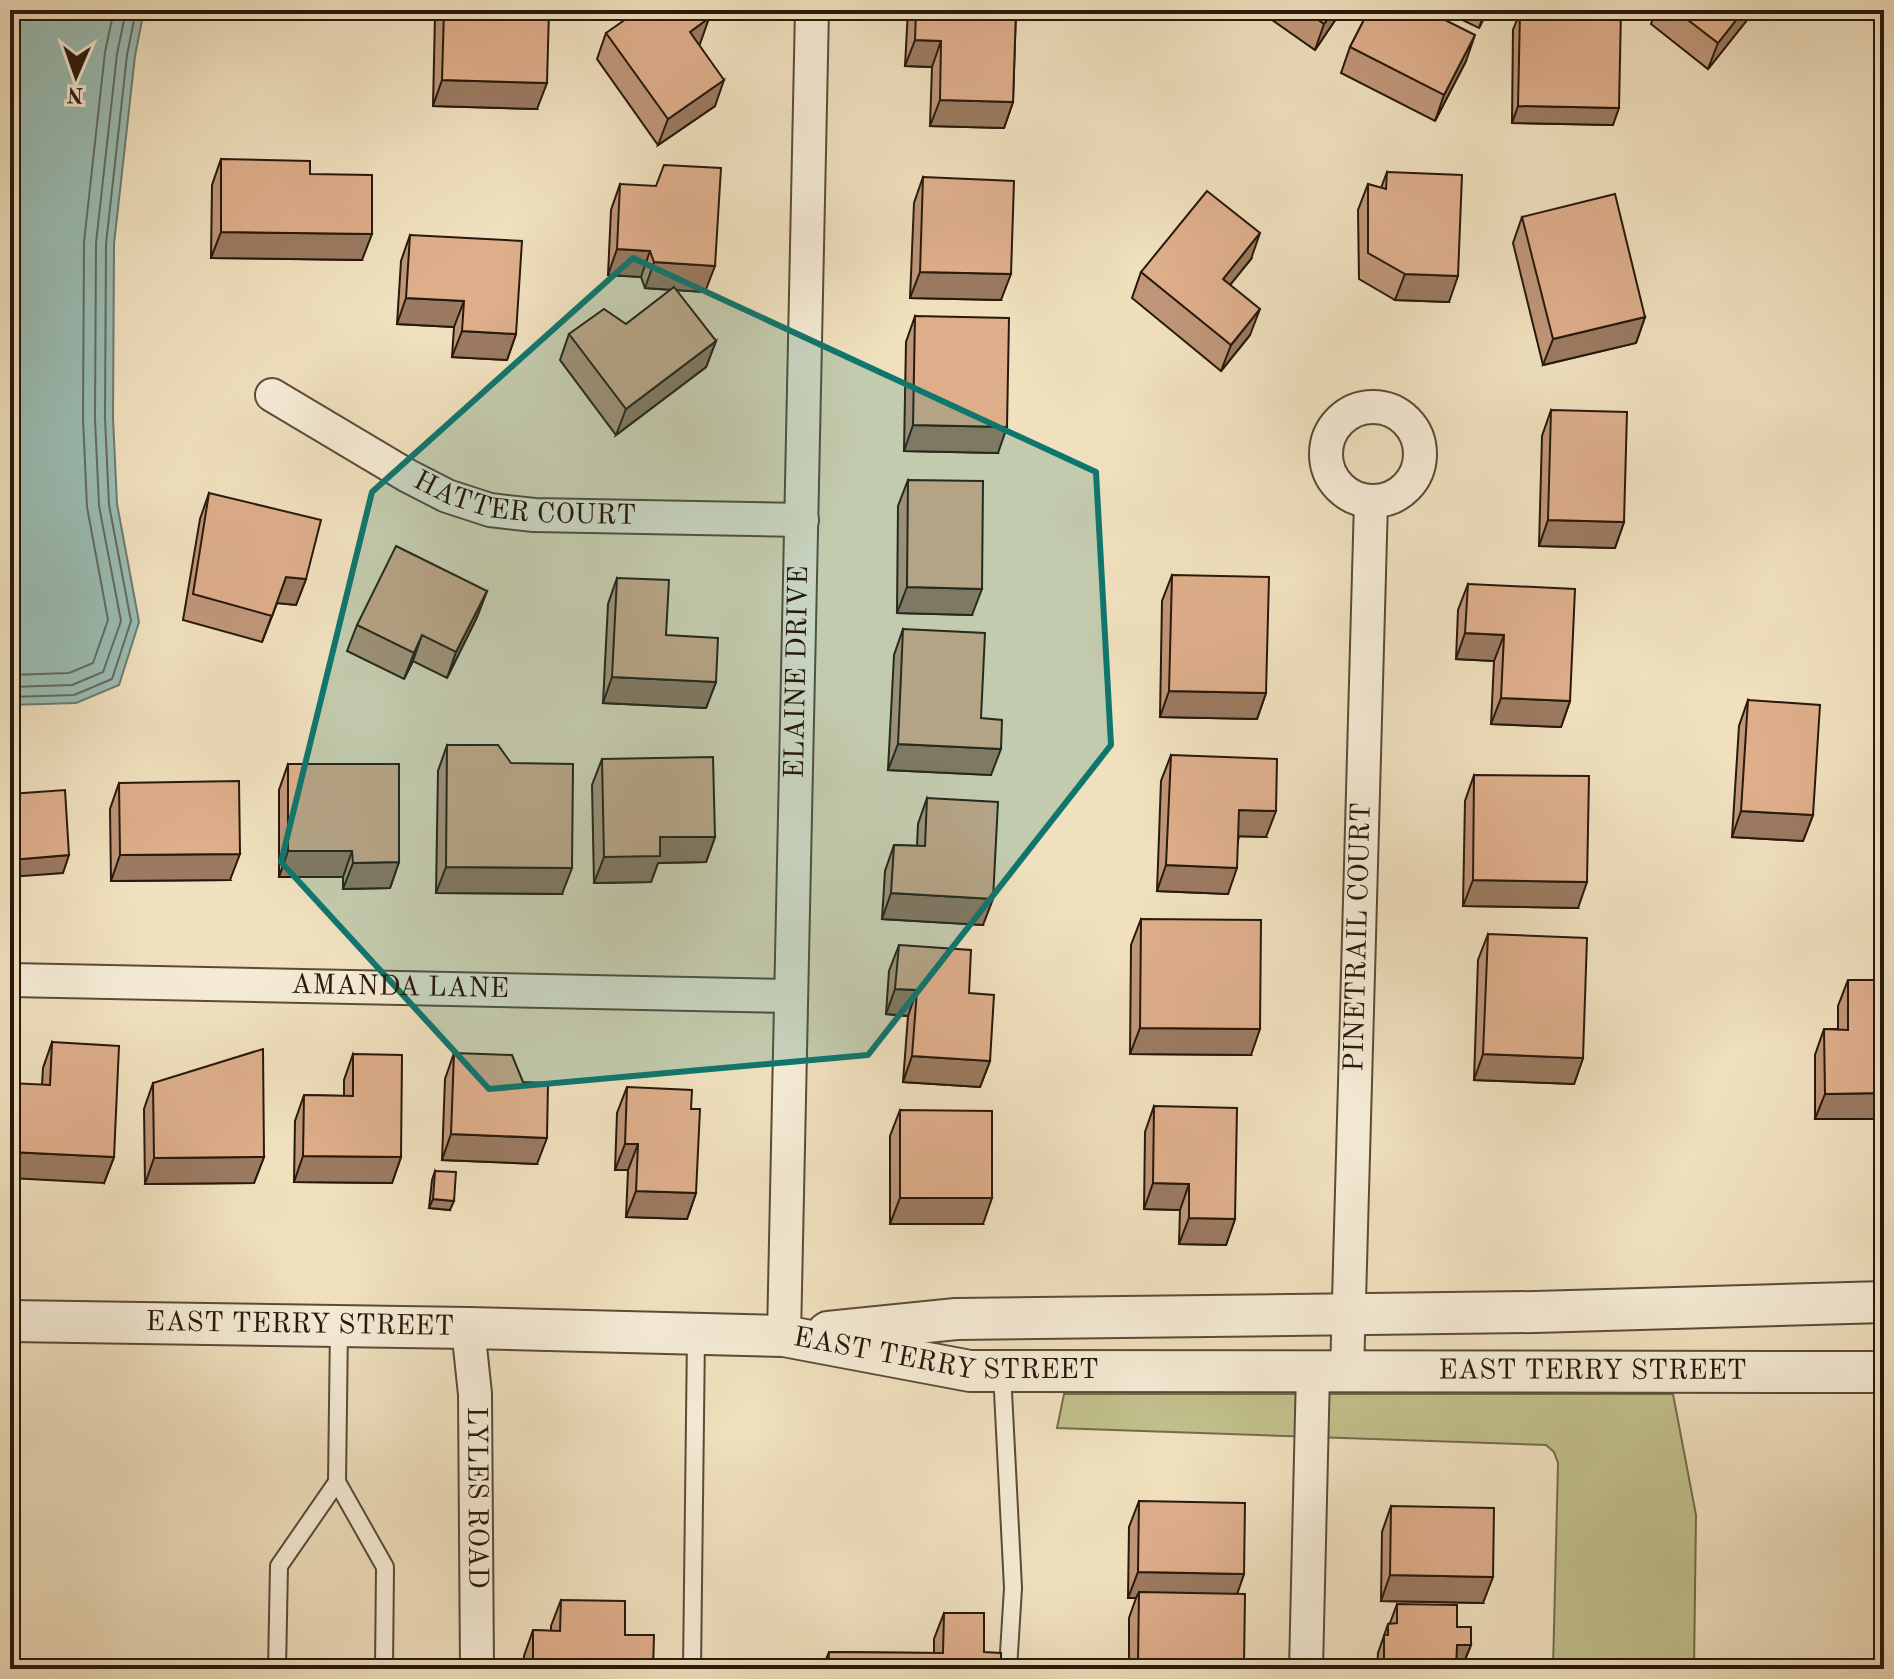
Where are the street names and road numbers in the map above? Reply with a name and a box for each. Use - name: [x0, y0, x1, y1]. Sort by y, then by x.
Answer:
- street label: HATTER COURT: [409, 467, 636, 531]
- street label: ELAINE DRIVE: [782, 565, 814, 779]
- street label: PINETRAIL COURT: [1341, 802, 1377, 1072]
- street label: AMANDA LANE: [291, 972, 509, 1004]
- street label: EAST TERRY STREET: [146, 1309, 454, 1342]
- street label: EAST TERRY STREET: [791, 1324, 1099, 1386]
- street label: EAST TERRY STREET: [1438, 1358, 1747, 1386]
- street label: LYLES ROAD: [461, 1406, 490, 1589]

